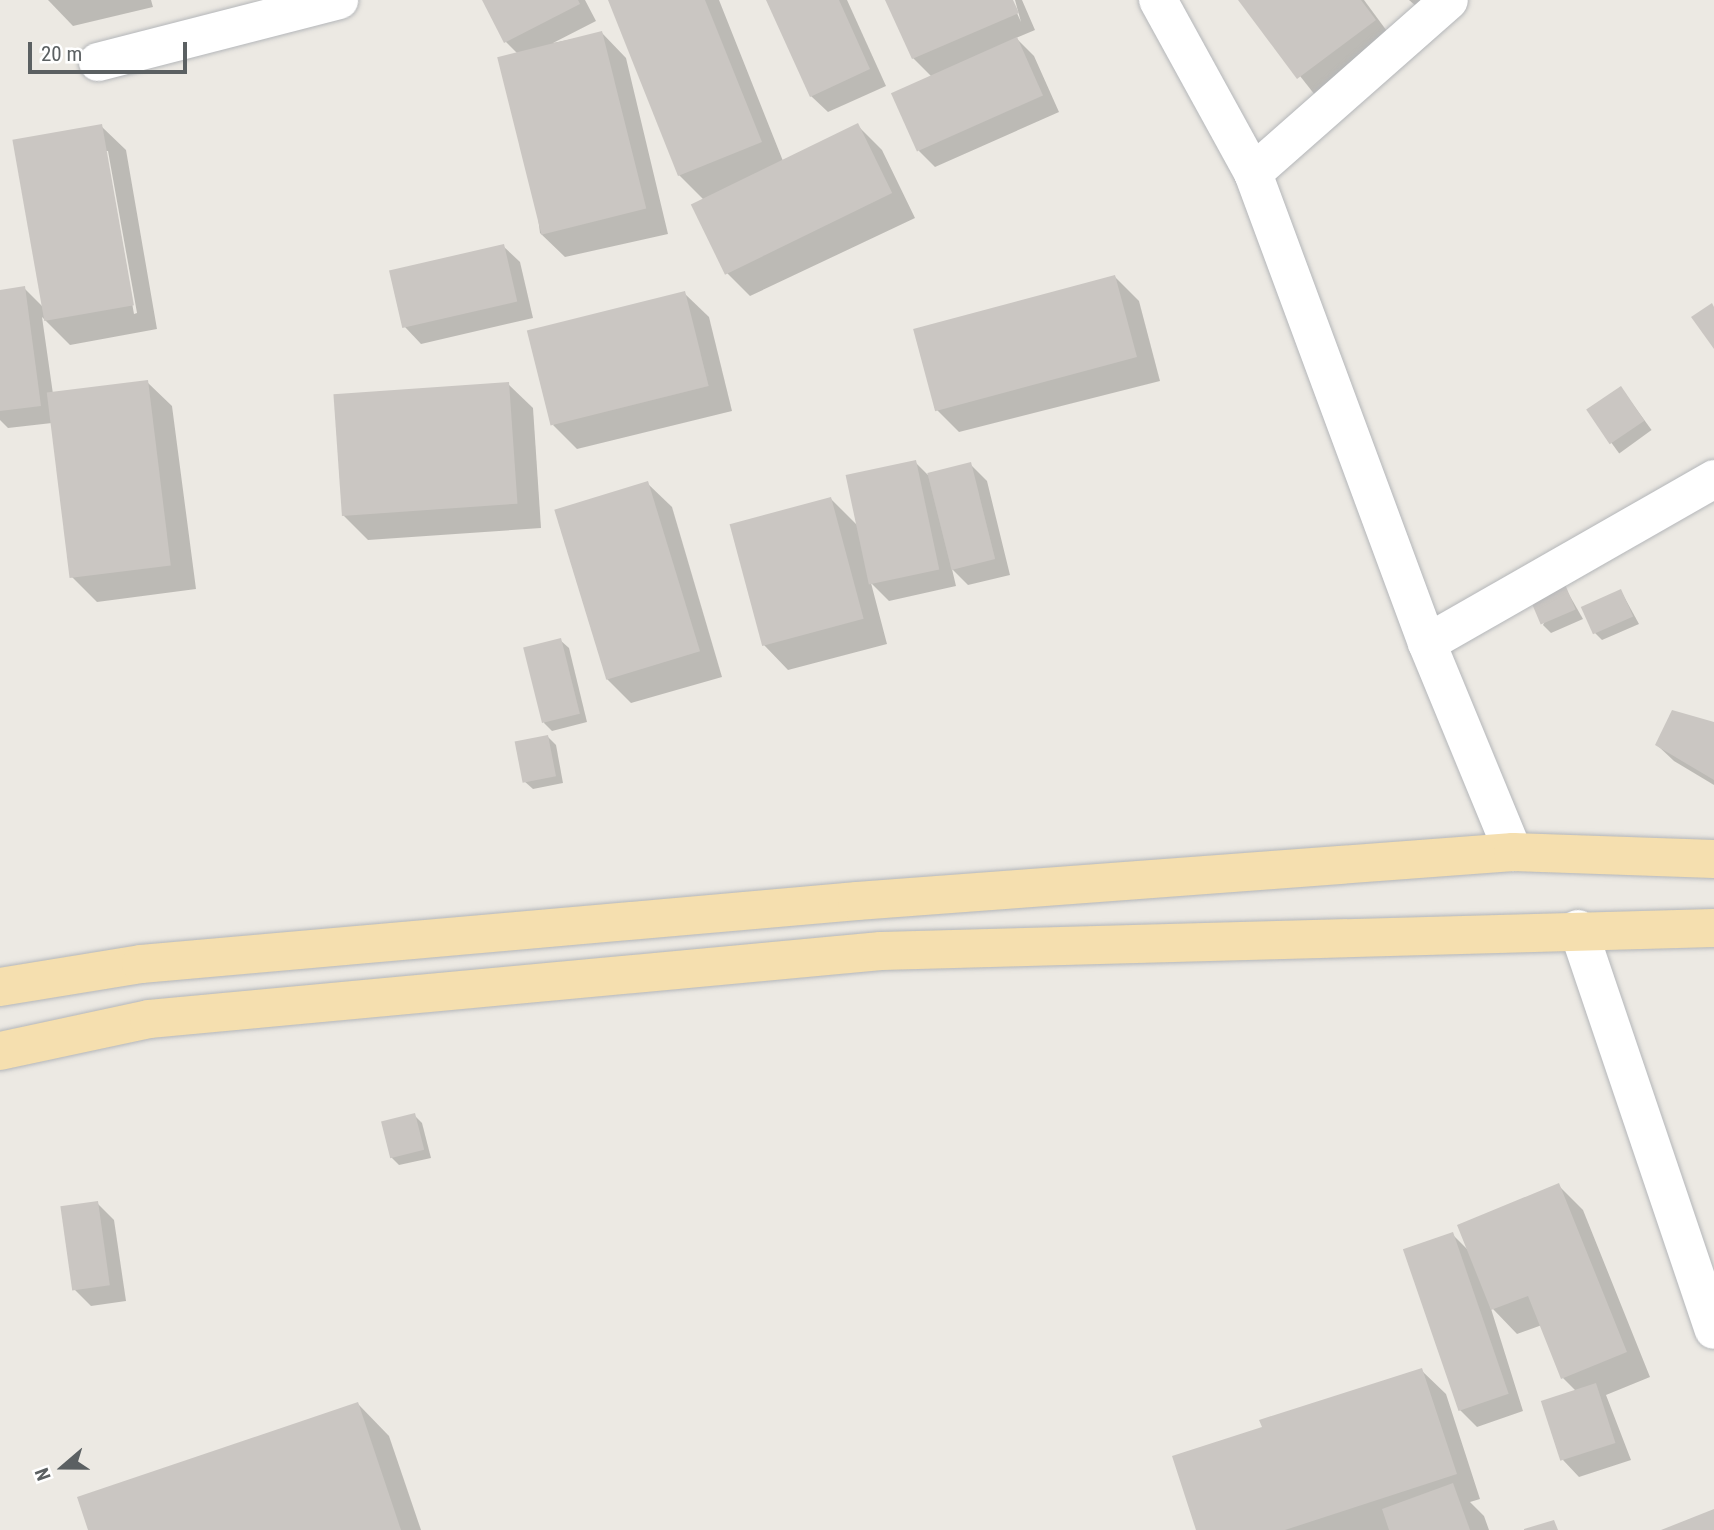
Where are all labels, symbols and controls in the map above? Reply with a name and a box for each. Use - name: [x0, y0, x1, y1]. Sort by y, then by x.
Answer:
- scale bar: [32, 28, 191, 72]
- text: 20 m: [41, 42, 82, 66]
- north arrow: [28, 1432, 98, 1502]
- text: N: [30, 1465, 56, 1484]

